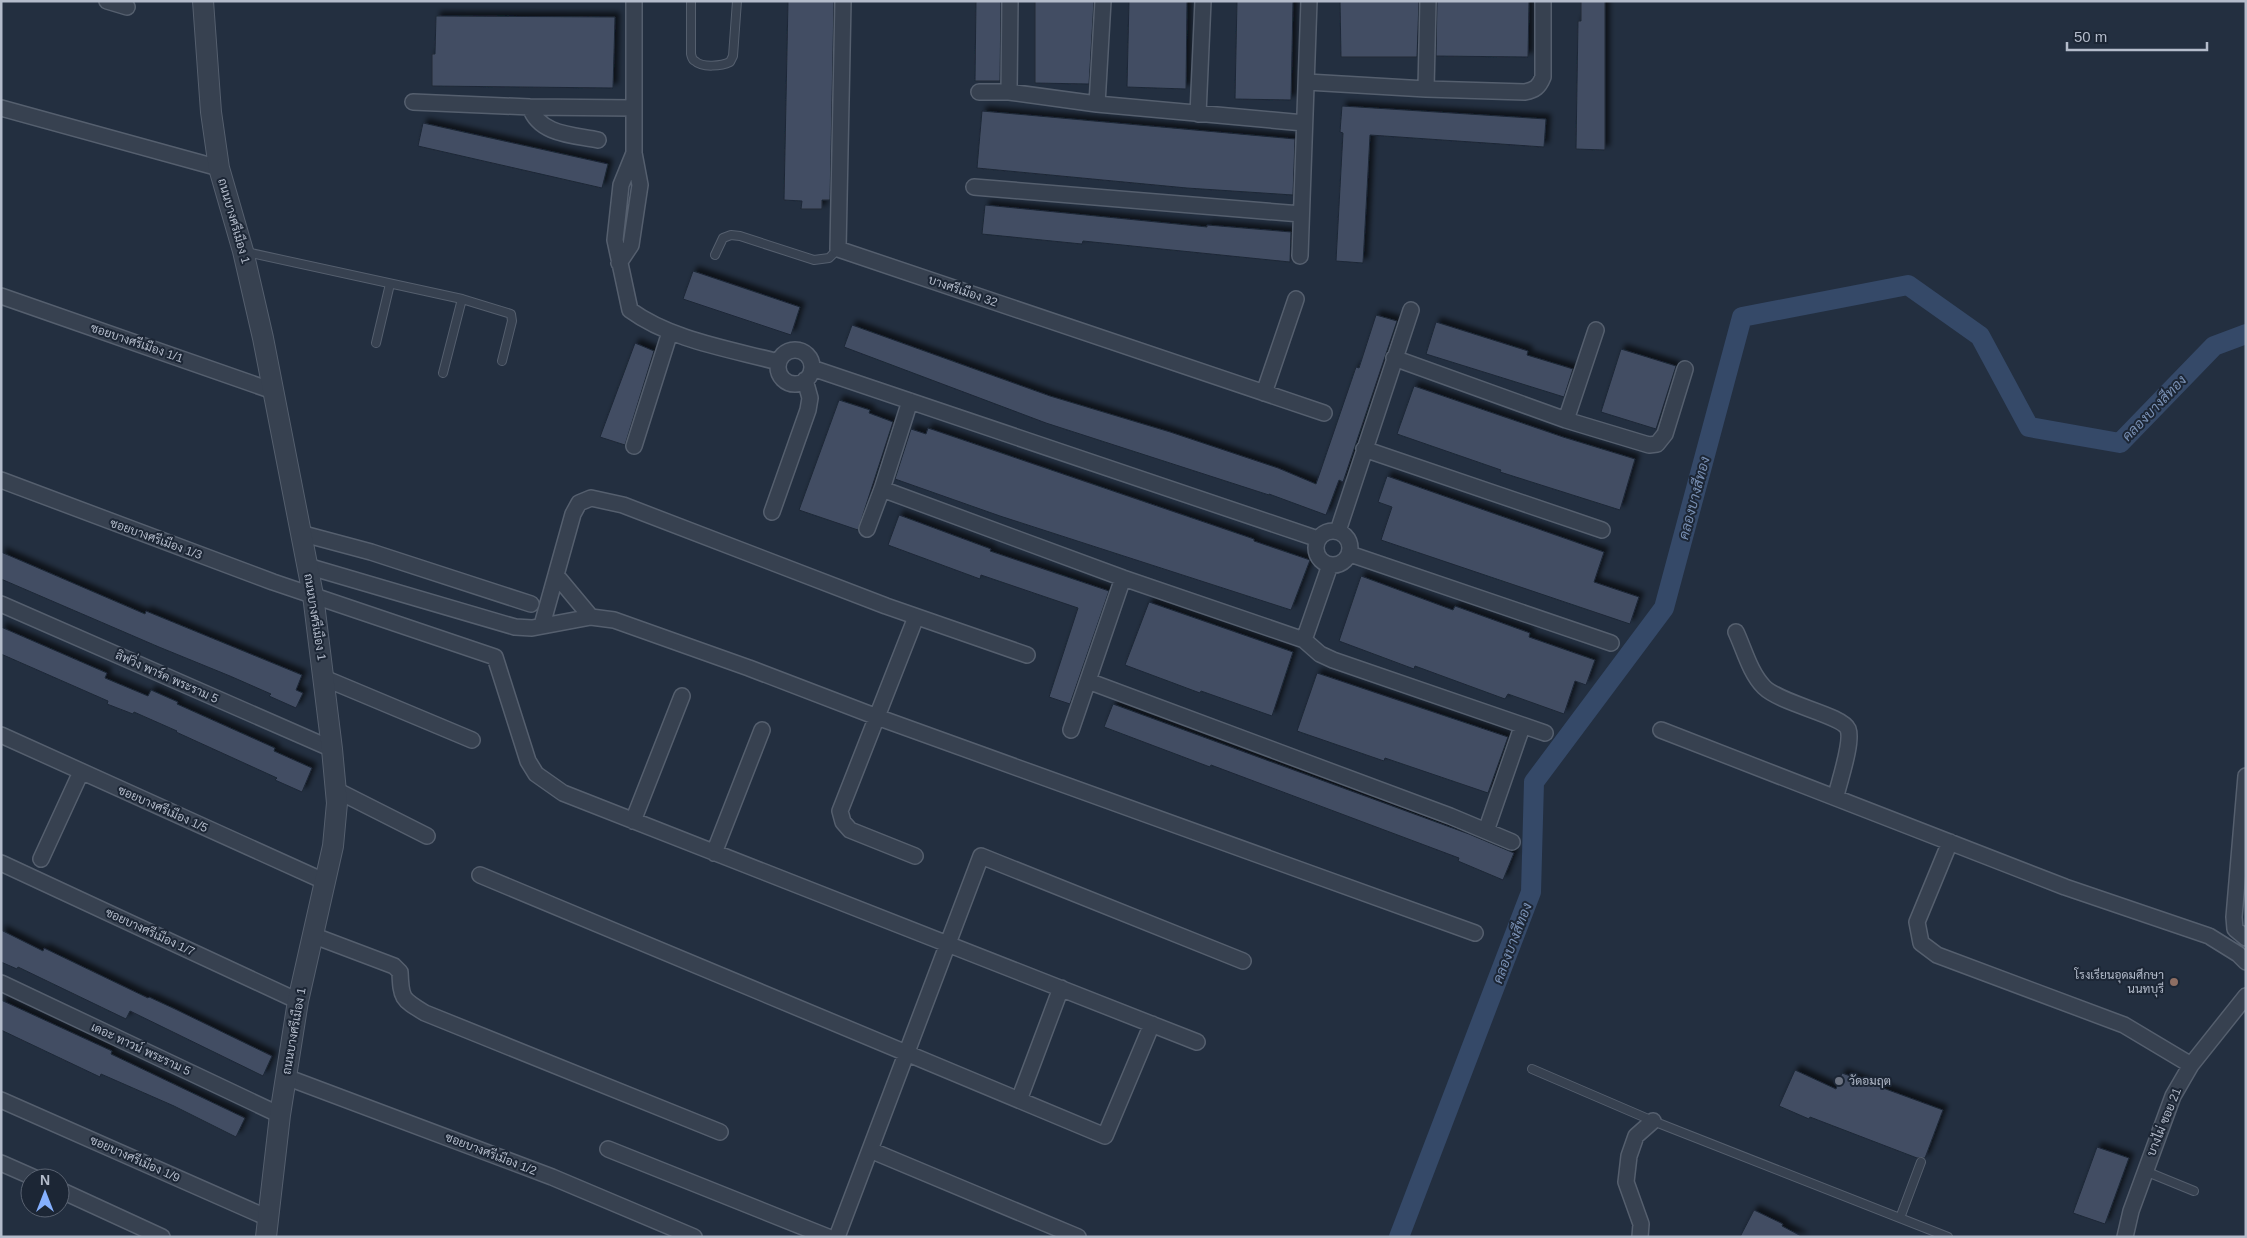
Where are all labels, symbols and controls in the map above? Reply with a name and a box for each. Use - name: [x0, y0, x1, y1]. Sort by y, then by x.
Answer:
- scale bar: [2067, 20, 2207, 52]
- text: 50 m: [2074, 28, 2107, 45]
- street label: ถนนบางศรีเมือง 1: [215, 177, 254, 265]
- street label: บางศรีเมือง 32: [927, 272, 1000, 309]
- street label: ซอยบางศรีเมือง 1/1: [89, 320, 186, 366]
- water label: คลองบางสีทอง: [2118, 371, 2189, 444]
- water label: คลองบางสีทอง: [1674, 455, 1713, 541]
- street label: ซอยบางศรีเมือง 1/3: [108, 515, 205, 562]
- street label: ถนนบางศรีเมือง 1: [301, 572, 330, 662]
- street label: ลิฟวิ่ง พาร์ค พระราม 5: [113, 645, 222, 706]
- street label: ซอยบางศรีเมือง 1/5: [116, 782, 211, 835]
- water label: คลองบางสีทอง: [1488, 900, 1535, 986]
- street label: ซอยบางศรีเมือง 1/7: [103, 904, 198, 959]
- place label: โรงเรียนอุดมศึกษา นนทบุรี: [2074, 967, 2164, 998]
- marker: โรงเรียนอุดมศึกษา นนทบุรี: [2168, 976, 2180, 988]
- street label: ถนนบางศรีเมือง 1: [278, 986, 309, 1075]
- street label: เดอะ ทาวน์ พระราม 5: [89, 1019, 194, 1078]
- place label: วัดอมฤต: [1849, 1074, 1891, 1088]
- marker: วัดอมฤต: [1833, 1075, 1845, 1087]
- street label: บางไผ่ ซอย 21: [2143, 1085, 2184, 1158]
- street label: ซอยบางศรีเมือง 1/2: [443, 1129, 539, 1178]
- street label: ซอยบางศรีเมือง 1/9: [88, 1132, 183, 1185]
- north arrow: [20, 1168, 70, 1218]
- text: N: [40, 1172, 50, 1188]

